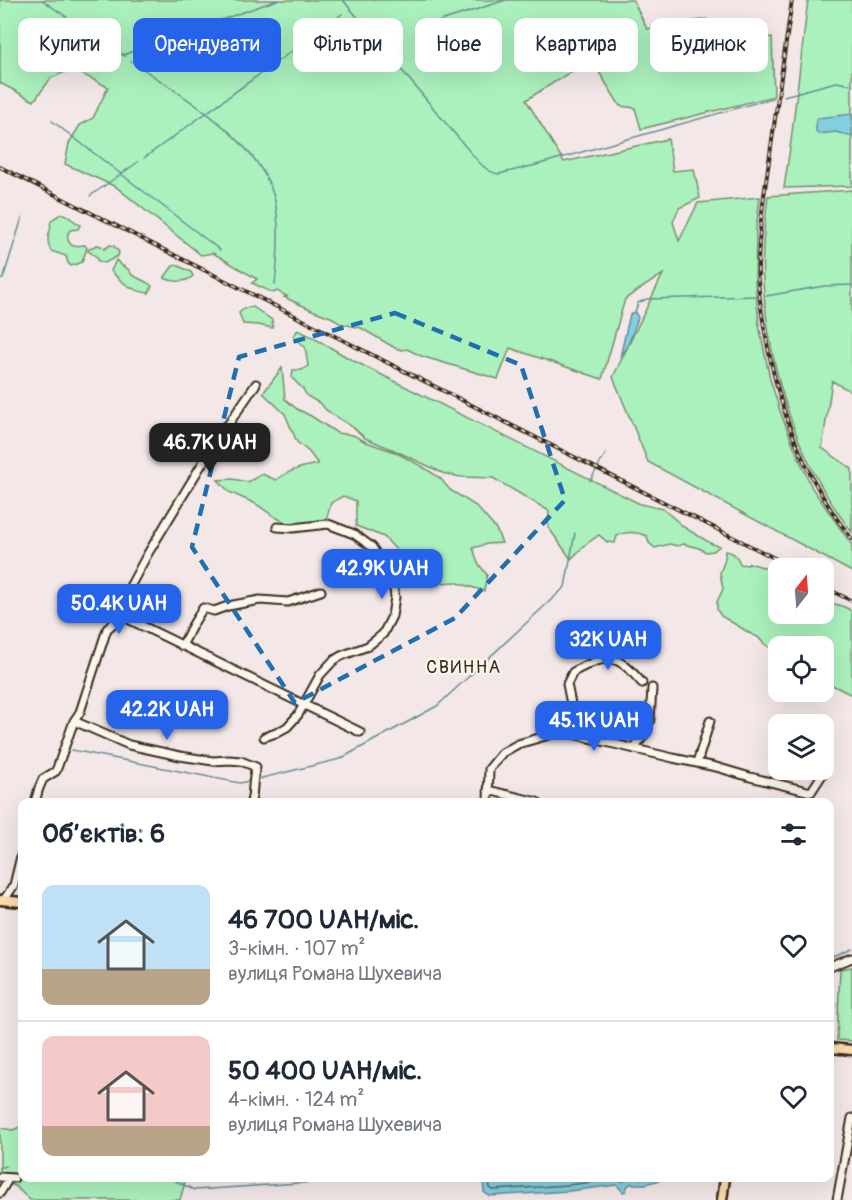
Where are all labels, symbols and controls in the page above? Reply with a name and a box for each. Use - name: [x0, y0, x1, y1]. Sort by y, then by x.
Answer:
- chip: Купити: [18, 18, 121, 72]
- chip: Орендувати: [133, 18, 281, 72]
- chip: Фільтри: [293, 18, 403, 72]
- chip: Нове: [415, 18, 502, 72]
- chip: Квартира: [514, 18, 638, 72]
- chip: Будинок: [650, 18, 768, 72]
- pin: 46.7K UAH: [141, 423, 279, 474]
- text: 46.7K UAH: [163, 430, 257, 455]
- pin: 42.9K UAH: [313, 549, 451, 600]
- text: 42.9K UAH: [336, 556, 428, 581]
- north arrow: [768, 558, 834, 624]
- map controls: [768, 558, 834, 780]
- pin: 50.4K UAH: [50, 584, 188, 635]
- text: 50.4K UAH: [71, 591, 167, 616]
- pin: 32K UAH: [553, 620, 663, 671]
- text: 32K UAH: [569, 627, 647, 652]
- button: locate: [768, 636, 834, 702]
- district label: СВИННА: [426, 656, 502, 679]
- pin: 42.2K UAH: [98, 690, 236, 741]
- text: 42.2K UAH: [120, 697, 214, 722]
- pin: 45.1K UAH: [525, 701, 663, 752]
- text: 45.1K UAH: [549, 708, 639, 733]
- button: layers: [768, 714, 834, 780]
- text: Об’єктів: 6: [42, 818, 165, 850]
- icon: filters: [777, 818, 810, 851]
- text: 46 700 UAH/міс.: [228, 904, 419, 936]
- icon: home: [90, 909, 162, 981]
- icon: heart: [777, 929, 810, 962]
- text: 3-кімн. · 107 m²: [228, 936, 365, 961]
- text: вулиця Романа Шухевича: [228, 961, 442, 986]
- text: 50 400 UAH/міс.: [228, 1055, 422, 1087]
- icon: home: [90, 1060, 162, 1132]
- icon: heart: [777, 1080, 810, 1113]
- text: 4-кімн. · 124 m²: [228, 1087, 364, 1112]
- text: вулиця Романа Шухевича: [228, 1112, 442, 1137]

